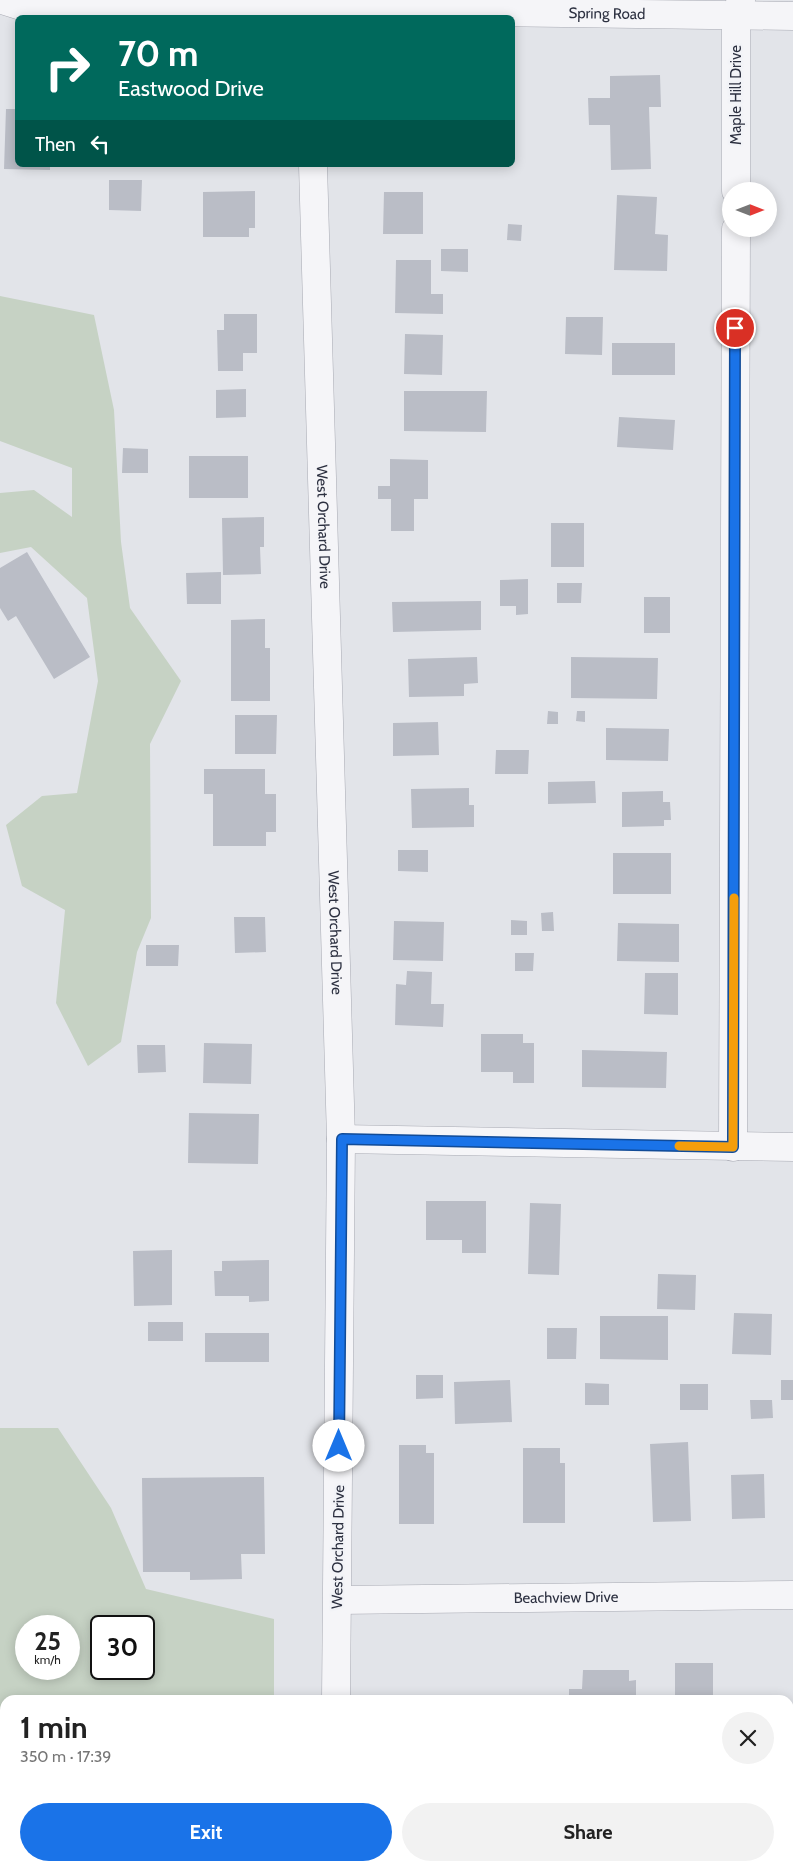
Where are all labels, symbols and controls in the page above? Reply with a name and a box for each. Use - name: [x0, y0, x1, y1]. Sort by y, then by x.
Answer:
- street label: Spring Road: [569, 4, 646, 23]
- text: 70 m: [118, 32, 199, 75]
- icon: right: [35, 35, 100, 100]
- street label: Maple Hill Drive: [727, 45, 745, 145]
- text: Eastwood Drive: [118, 75, 264, 102]
- icon: left: [86, 130, 114, 158]
- text: Then: [35, 133, 76, 156]
- north arrow: [722, 182, 778, 238]
- map controls: [722, 182, 777, 237]
- pin: [714, 307, 756, 349]
- icon: arrive: [721, 314, 749, 342]
- street label: West Orchard Drive: [313, 465, 334, 589]
- street label: West Orchard Drive: [324, 870, 346, 995]
- position arrow: [312, 1419, 364, 1471]
- street label: West Orchard Drive: [328, 1485, 348, 1609]
- street label: Beachview Drive: [513, 1588, 619, 1607]
- speed limit sign: 30: [90, 1615, 155, 1680]
- text: 25: [34, 1626, 61, 1656]
- text: km/h: [34, 1652, 61, 1667]
- text: 1 min: [20, 1709, 88, 1746]
- button: close: [722, 1712, 774, 1764]
- text: 350 m · 17:39: [20, 1747, 111, 1766]
- button: Exit: [20, 1803, 392, 1861]
- button: Share: [402, 1803, 774, 1861]

